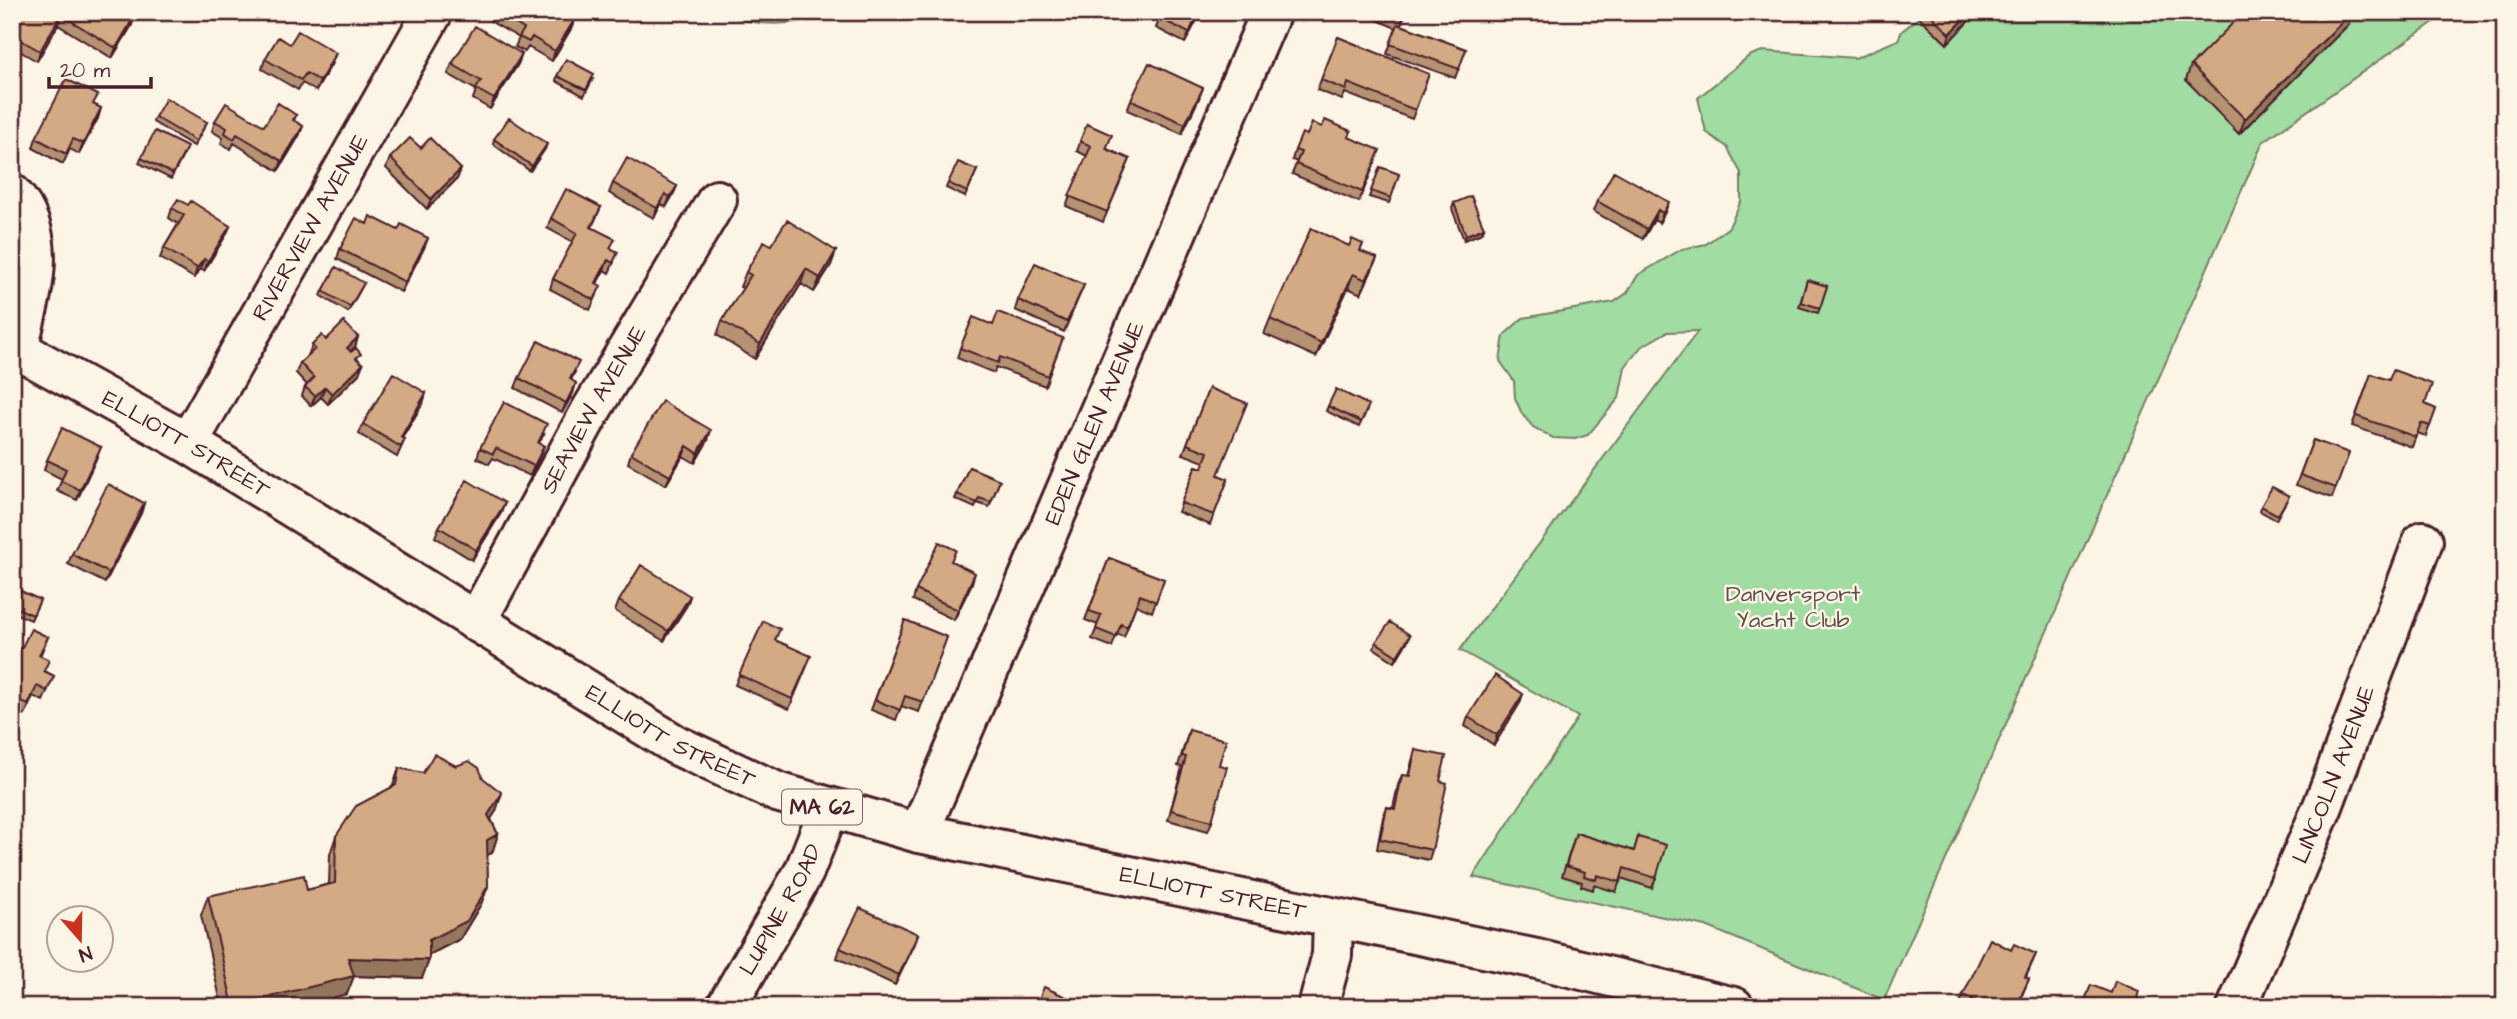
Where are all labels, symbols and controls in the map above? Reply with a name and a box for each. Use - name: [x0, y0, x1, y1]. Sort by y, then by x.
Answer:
- scale bar: [49, 46, 150, 90]
- text: 20 m: [60, 56, 111, 85]
- street label: RIVERVIEW AVENUE: [245, 128, 377, 327]
- street label: EDEN GLEN AVENUE: [1037, 316, 1153, 530]
- street label: SEAVIEW AVENUE: [533, 319, 655, 499]
- street label: ELLIOTT STREET: [96, 383, 277, 506]
- park label: Danversport Yacht Club: [1726, 578, 1861, 636]
- street label: ELLIOTT STREET: [580, 677, 761, 796]
- street label: LINCOLN AVENUE: [2284, 680, 2383, 868]
- road number: MA 62: [782, 790, 862, 824]
- street label: LUPINE ROAD: [732, 839, 830, 981]
- street label: ELLIOTT STREET: [1117, 858, 1310, 928]
- north arrow: [46, 904, 116, 974]
- text: N: [75, 939, 96, 968]

